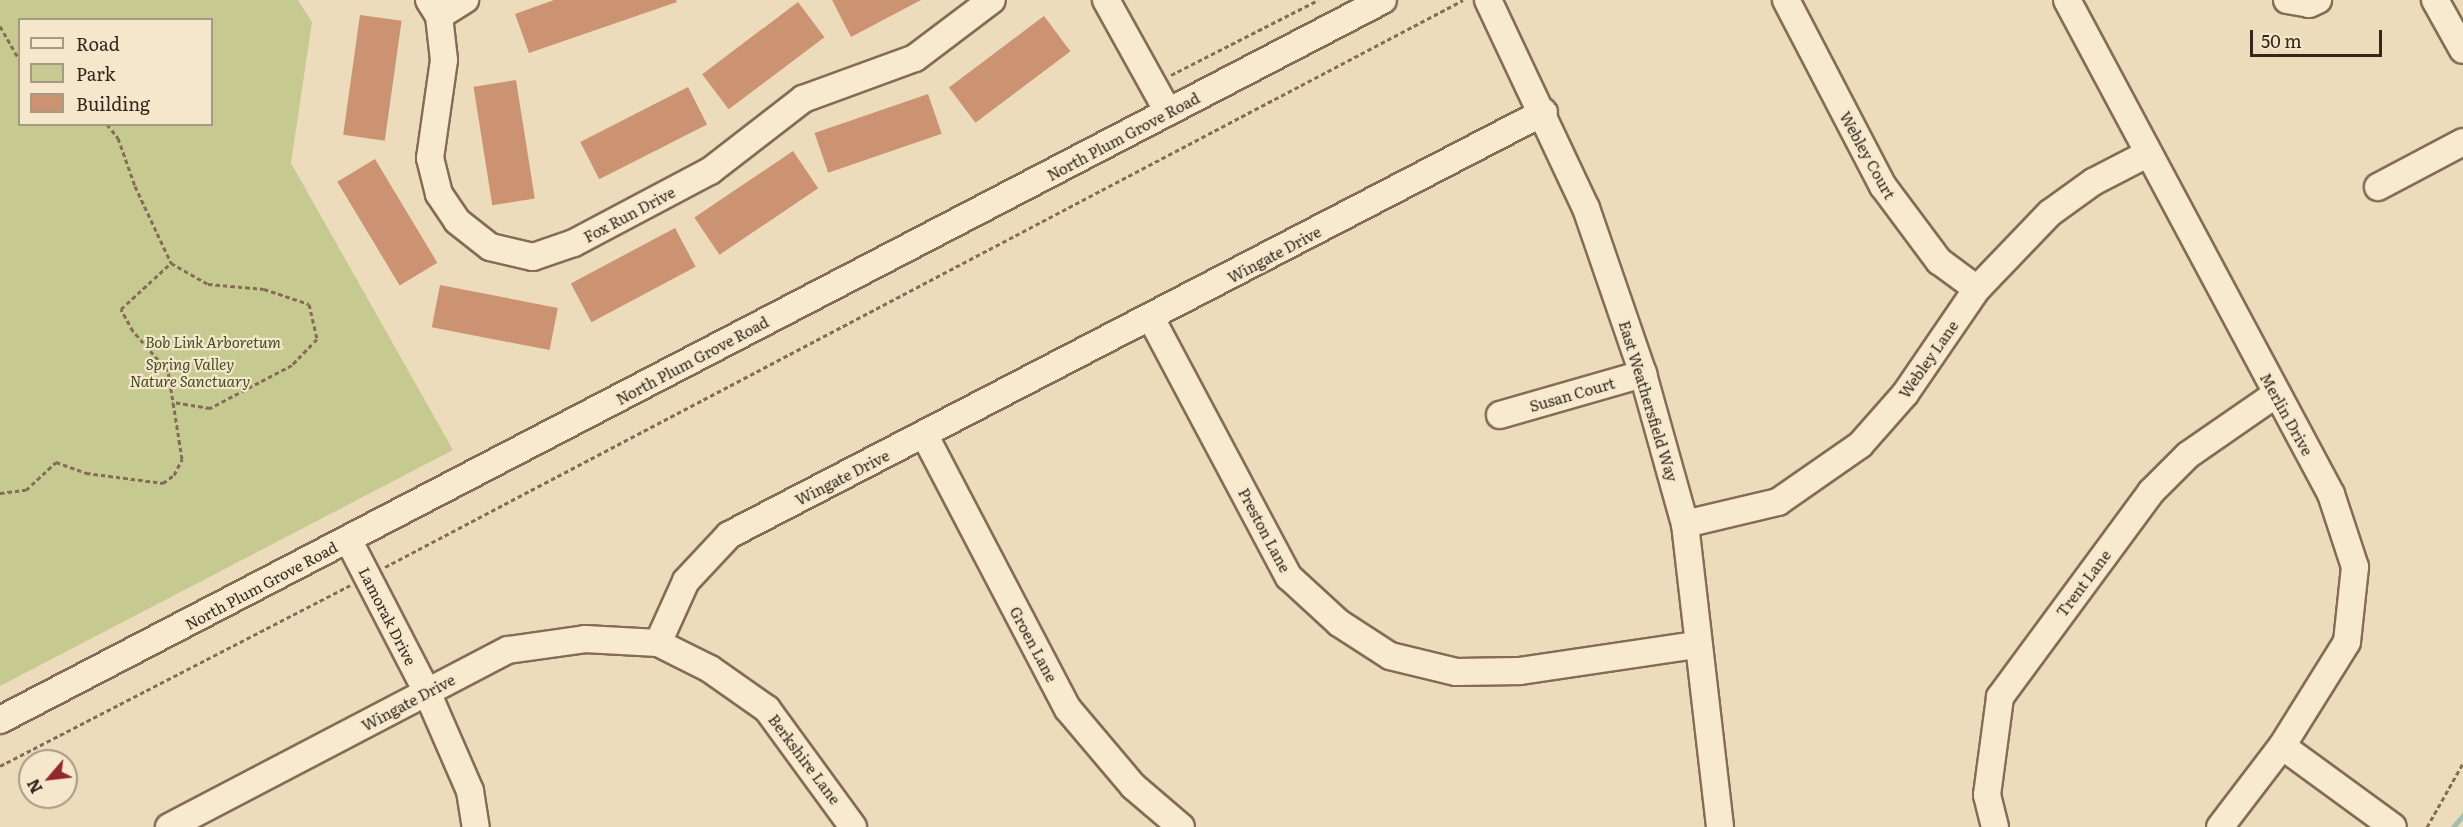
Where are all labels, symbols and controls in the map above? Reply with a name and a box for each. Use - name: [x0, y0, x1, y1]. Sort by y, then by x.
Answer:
- legend: [18, 18, 213, 126]
- scale bar: [2253, 18, 2385, 56]
- text: 50 m: [2261, 27, 2302, 54]
- text: Road: [76, 30, 120, 57]
- text: Park: [76, 60, 115, 87]
- street label: North Plum Grove Road: [1044, 88, 1202, 184]
- text: Building: [76, 90, 150, 117]
- street label: Webley Court: [1837, 108, 1899, 202]
- street label: Fox Run Drive: [580, 182, 678, 246]
- street label: Wingate Drive: [1224, 222, 1324, 286]
- street label: North Plum Grove Road: [613, 312, 771, 408]
- street label: Webley Lane: [1895, 317, 1961, 401]
- street label: East Weathersfield Way: [1616, 318, 1682, 484]
- park label: Bob Link Arboretum: [145, 333, 281, 351]
- park label: Spring Valley Nature Sanctuary: [130, 354, 250, 389]
- street label: Merlin Drive: [2257, 370, 2317, 458]
- street label: Susan Court: [1527, 373, 1617, 415]
- street label: Wingate Drive: [792, 446, 892, 508]
- street label: Preston Lane: [1235, 485, 1295, 575]
- street label: North Plum Grove Road: [182, 537, 340, 633]
- street label: Trent Lane: [2052, 546, 2114, 620]
- street label: Lamorak Drive: [356, 564, 420, 668]
- street label: Groen Lane: [1007, 603, 1061, 685]
- street label: Wingate Drive: [358, 670, 458, 734]
- street label: Berkshire Lane: [765, 710, 845, 808]
- north arrow: [18, 749, 78, 809]
- text: N: [20, 775, 48, 798]

